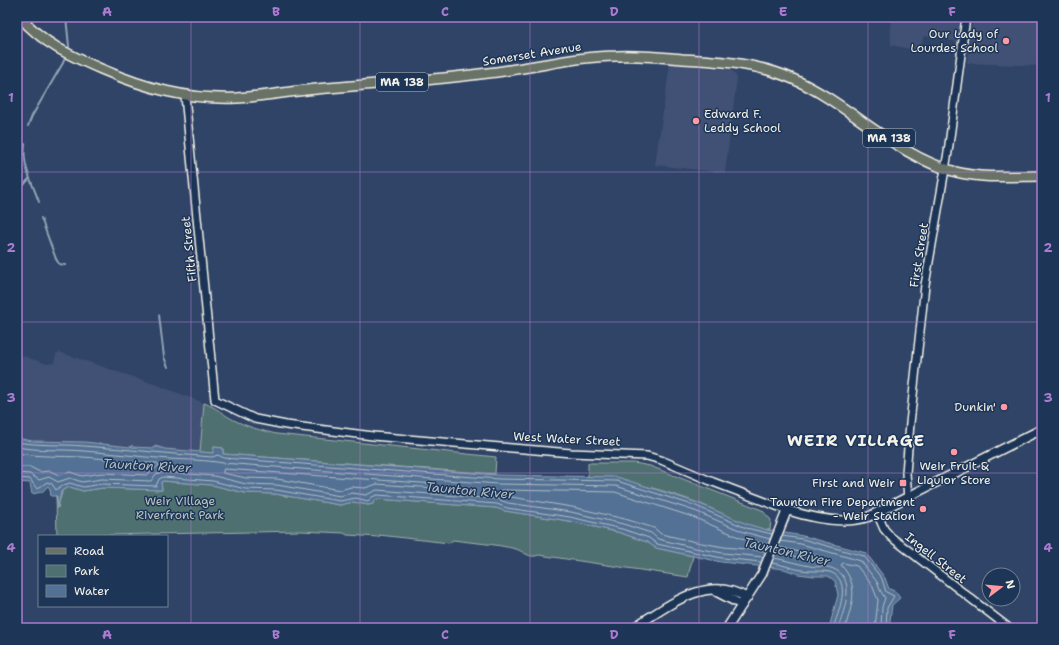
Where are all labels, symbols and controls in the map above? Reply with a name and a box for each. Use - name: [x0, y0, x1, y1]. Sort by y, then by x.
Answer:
- text: A: [102, 3, 112, 20]
- text: B: [272, 3, 280, 20]
- text: C: [441, 3, 449, 20]
- text: D: [609, 3, 619, 20]
- text: E: [779, 3, 788, 20]
- text: F: [948, 3, 956, 20]
- place label: Our Lady of Lourdes School: [911, 26, 999, 56]
- marker: Our Lady of Lourdes School: [1001, 36, 1011, 46]
- street label: Somerset Avenue: [481, 38, 583, 70]
- road number: MA 138: [376, 73, 428, 91]
- text: 1: [8, 89, 14, 106]
- text: 1: [1045, 89, 1051, 106]
- place label: Edward F. Leddy School: [704, 106, 781, 136]
- marker: Edward F. Leddy School: [691, 116, 701, 126]
- road number: MA 138: [863, 129, 915, 147]
- street label: Fifth Street: [178, 215, 200, 283]
- street label: First Street: [906, 221, 932, 289]
- text: 2: [6, 239, 16, 256]
- text: 2: [1043, 239, 1053, 256]
- text: 3: [6, 389, 16, 406]
- text: 3: [1043, 389, 1053, 406]
- place label: Dunkin': [954, 399, 996, 415]
- marker: Dunkin': [999, 402, 1009, 412]
- street label: West Water Street: [513, 428, 621, 450]
- district label: WEIR VILLAGE: [787, 430, 925, 451]
- marker: Weir Fruit & Liquior Store: [949, 447, 959, 457]
- water label: Taunton River: [102, 455, 192, 476]
- place label: Weir Fruit & Liquior Store: [917, 458, 991, 488]
- place label: First and Weir: [812, 475, 895, 491]
- water label: Taunton River: [425, 478, 516, 503]
- marker: First and Weir: [898, 478, 908, 488]
- park label: Weir Village Riverfront Park: [136, 493, 224, 523]
- place label: Taunton Fire Department - Weir Station: [770, 494, 915, 524]
- marker: Taunton Fire Department - Weir Station: [918, 504, 928, 514]
- street label: Ingell Street: [902, 529, 970, 587]
- water label: Taunton River: [742, 533, 833, 570]
- legend: [38, 535, 168, 607]
- text: 4: [6, 539, 16, 556]
- text: 4: [1043, 539, 1053, 556]
- text: Road: [74, 543, 105, 559]
- text: Park: [74, 563, 100, 579]
- north arrow: [981, 567, 1021, 607]
- text: N: [1002, 578, 1019, 591]
- text: Water: [74, 583, 110, 599]
- text: A: [102, 626, 112, 643]
- text: B: [272, 626, 280, 643]
- text: C: [441, 626, 449, 643]
- text: D: [609, 626, 619, 643]
- text: E: [779, 626, 788, 643]
- text: F: [948, 626, 956, 643]

